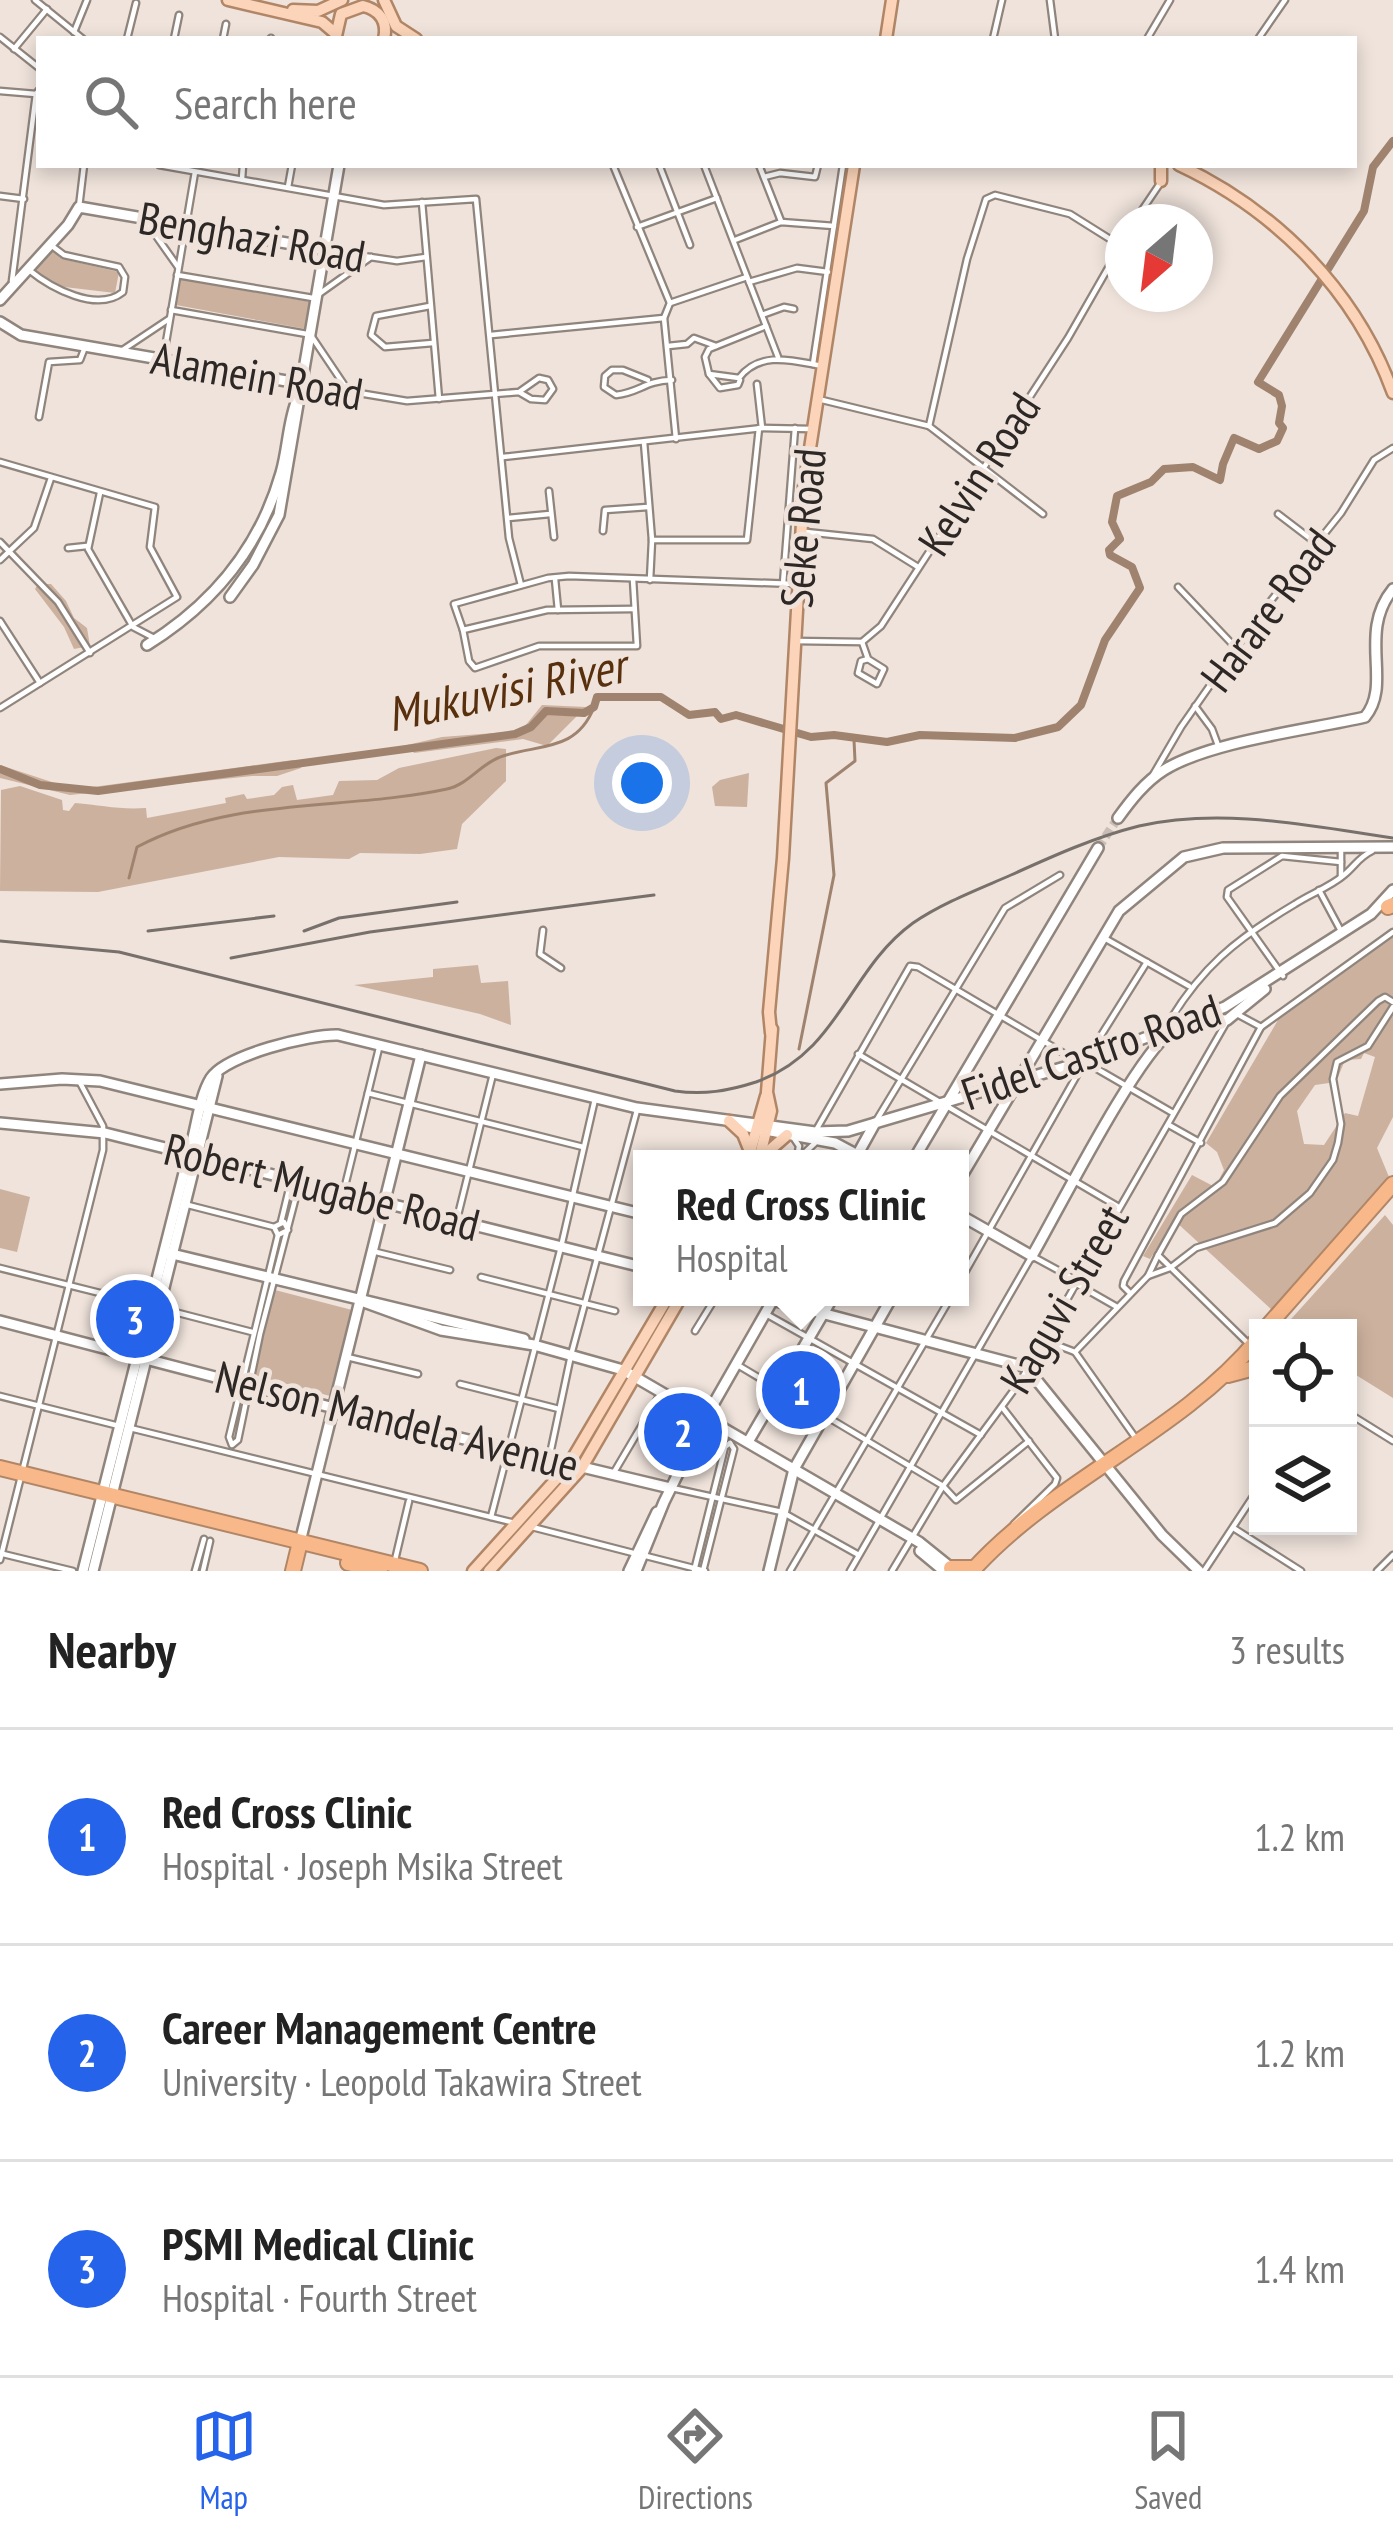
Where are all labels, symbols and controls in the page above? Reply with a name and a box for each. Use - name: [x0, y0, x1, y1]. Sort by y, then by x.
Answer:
- search box: [36, 36, 1357, 168]
- icon: search: [78, 69, 144, 135]
- text: Search here: [174, 73, 357, 131]
- street label: Benghazi Road: [134, 188, 370, 284]
- north arrow: [1105, 204, 1213, 312]
- street label: Alamein Road: [147, 328, 367, 422]
- street label: Kelvin Road: [904, 381, 1052, 566]
- street label: Seke Road: [766, 446, 838, 610]
- street label: Harare Road: [1187, 516, 1347, 703]
- water label: Mukuvisi River: [381, 632, 636, 744]
- your location: [612, 753, 672, 813]
- street label: Fidel Castro Road: [954, 980, 1228, 1122]
- street label: Robert Mugabe Road: [159, 1119, 486, 1253]
- popup: [633, 1150, 969, 1306]
- text: Red Cross Clinic: [676, 1174, 926, 1232]
- street label: Kaguvi Street: [986, 1193, 1141, 1403]
- text: Hospital: [676, 1232, 788, 1283]
- pin: 3: [96, 1274, 174, 1364]
- map controls: [1249, 1319, 1357, 1535]
- button: locate: [1249, 1319, 1357, 1427]
- pin: 1: [762, 1345, 840, 1435]
- street label: Nelson Mandela Avenue: [210, 1347, 585, 1493]
- pin: 2: [644, 1387, 722, 1477]
- button: layers: [1249, 1427, 1357, 1535]
- text: Nearby: [48, 1616, 176, 1682]
- text: 3 results: [1229, 1624, 1345, 1675]
- text: Red Cross Clinic: [162, 1782, 412, 1840]
- text: 1: [78, 1811, 96, 1862]
- text: 1.2 km: [1254, 1811, 1345, 1862]
- text: Hospital · Joseph Msika Street: [162, 1840, 563, 1891]
- text: Career Management Centre: [162, 1998, 597, 2056]
- text: 2: [78, 2027, 96, 2078]
- text: 1.2 km: [1254, 2027, 1345, 2078]
- text: University · Leopold Takawira Street: [162, 2056, 642, 2107]
- text: PSMI Medical Clinic: [162, 2214, 474, 2272]
- text: 3: [78, 2243, 96, 2294]
- text: 1.4 km: [1254, 2243, 1345, 2294]
- text: Hospital · Fourth Street: [162, 2272, 477, 2323]
- tab: Map: [191, 2403, 257, 2518]
- tab: Directions: [638, 2403, 753, 2518]
- tab: Saved: [1134, 2403, 1202, 2518]

